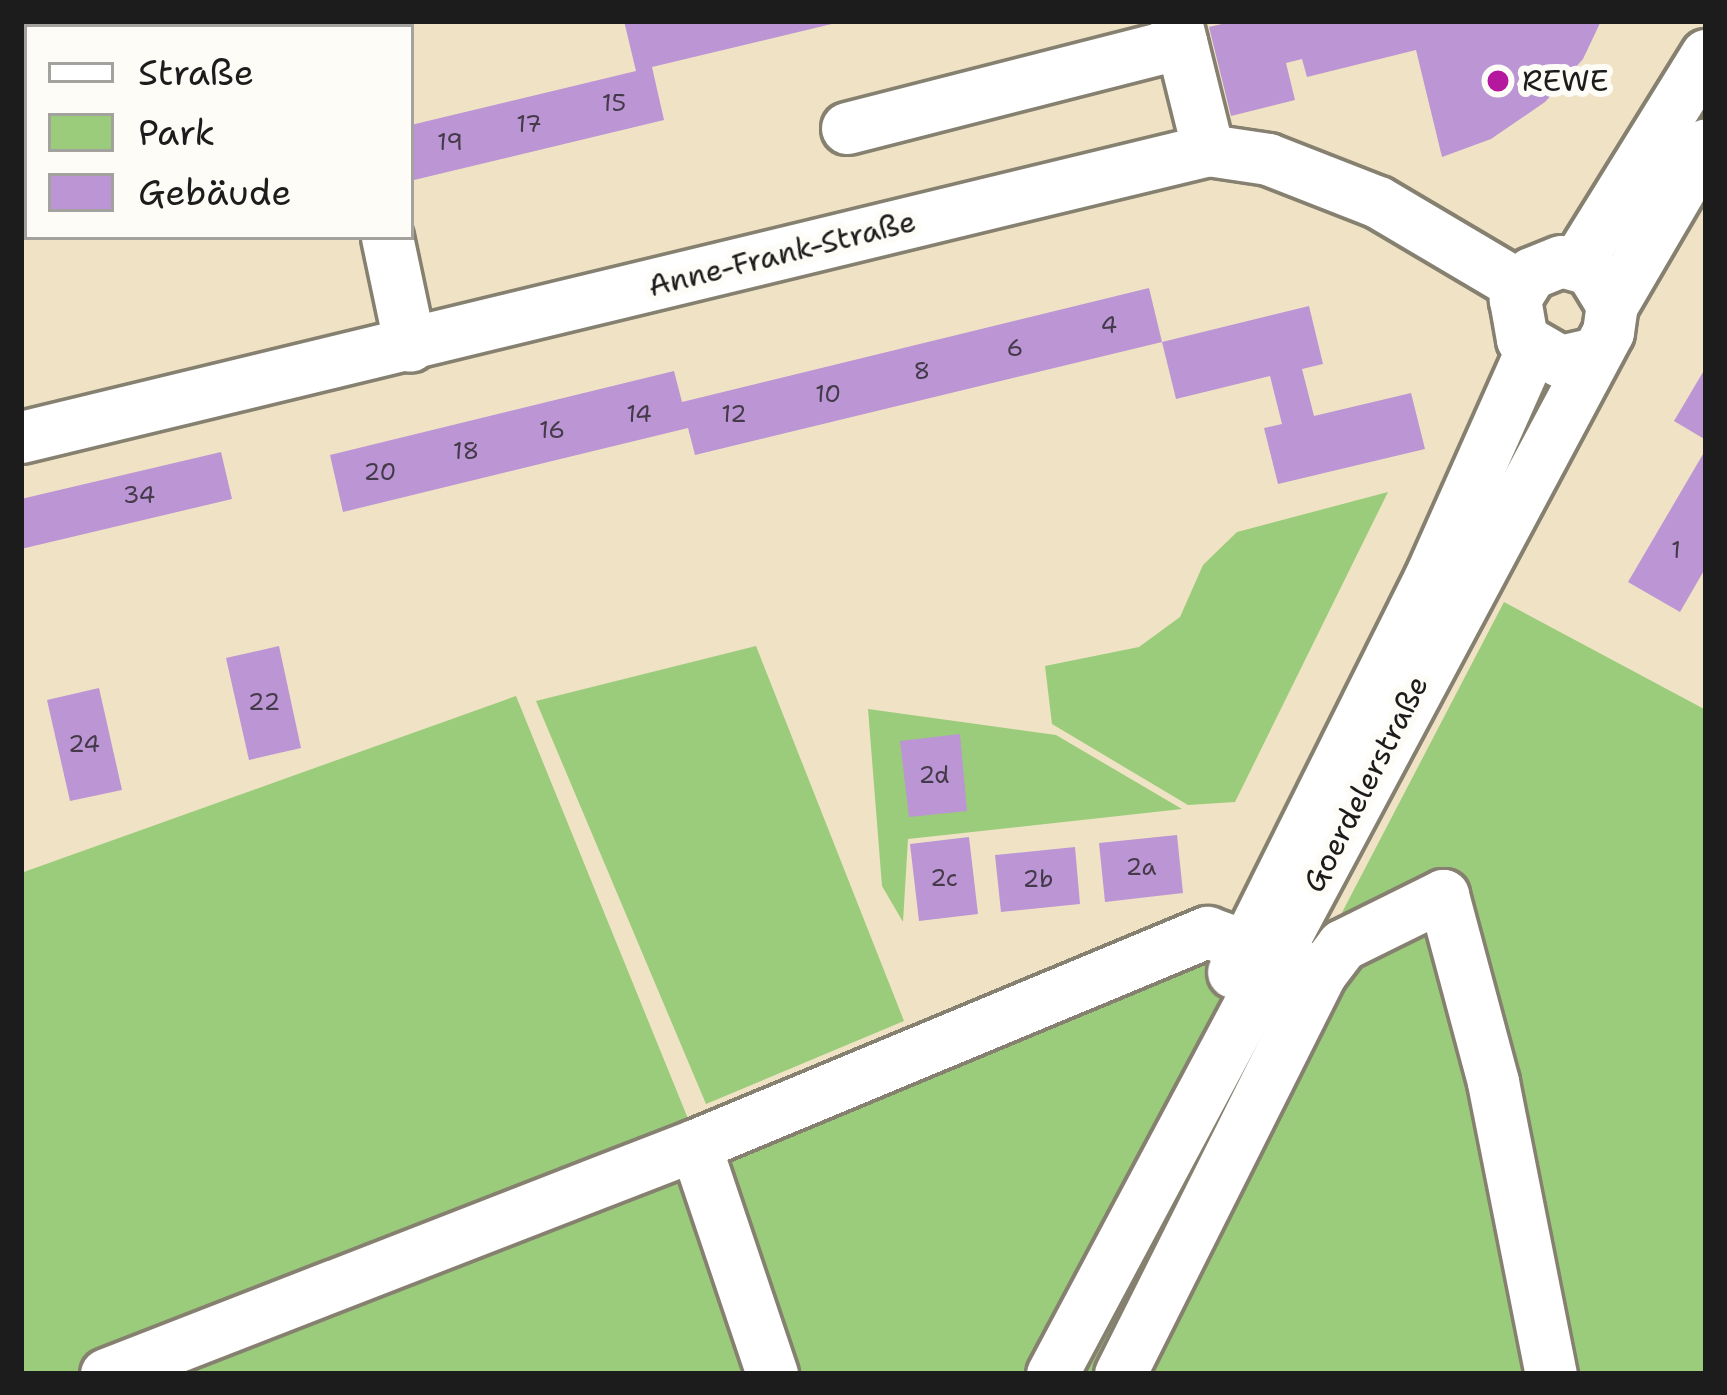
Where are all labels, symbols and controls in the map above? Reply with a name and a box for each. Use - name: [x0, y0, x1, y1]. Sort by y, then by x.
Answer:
- legend: [24, 24, 414, 240]
- text: Straße: [138, 48, 254, 97]
- place label: REWE: [1522, 63, 1608, 99]
- marker: REWE: [1485, 68, 1511, 94]
- house number: 15: [602, 90, 626, 118]
- text: Park: [138, 108, 215, 157]
- house number: 17: [516, 111, 542, 139]
- house number: 19: [437, 129, 463, 157]
- text: Gebäude: [138, 168, 292, 217]
- street label: Anne-Frank-Straße: [644, 203, 920, 305]
- house number: 4: [1101, 312, 1117, 340]
- house number: 6: [1007, 335, 1023, 363]
- house number: 8: [914, 358, 930, 386]
- house number: 10: [815, 381, 841, 409]
- house number: 14: [626, 401, 652, 429]
- house number: 12: [721, 401, 747, 429]
- house number: 16: [539, 417, 565, 445]
- house number: 18: [453, 438, 479, 466]
- house number: 20: [364, 459, 396, 487]
- house number: 34: [123, 482, 155, 510]
- house number: 1: [1671, 537, 1681, 565]
- street label: Goerdelerstraße: [1296, 670, 1436, 898]
- house number: 22: [248, 689, 280, 717]
- house number: 24: [68, 731, 100, 759]
- house number: 2d: [919, 762, 949, 790]
- house number: 2a: [1126, 854, 1156, 882]
- house number: 2c: [930, 865, 958, 893]
- house number: 2b: [1023, 866, 1053, 894]

